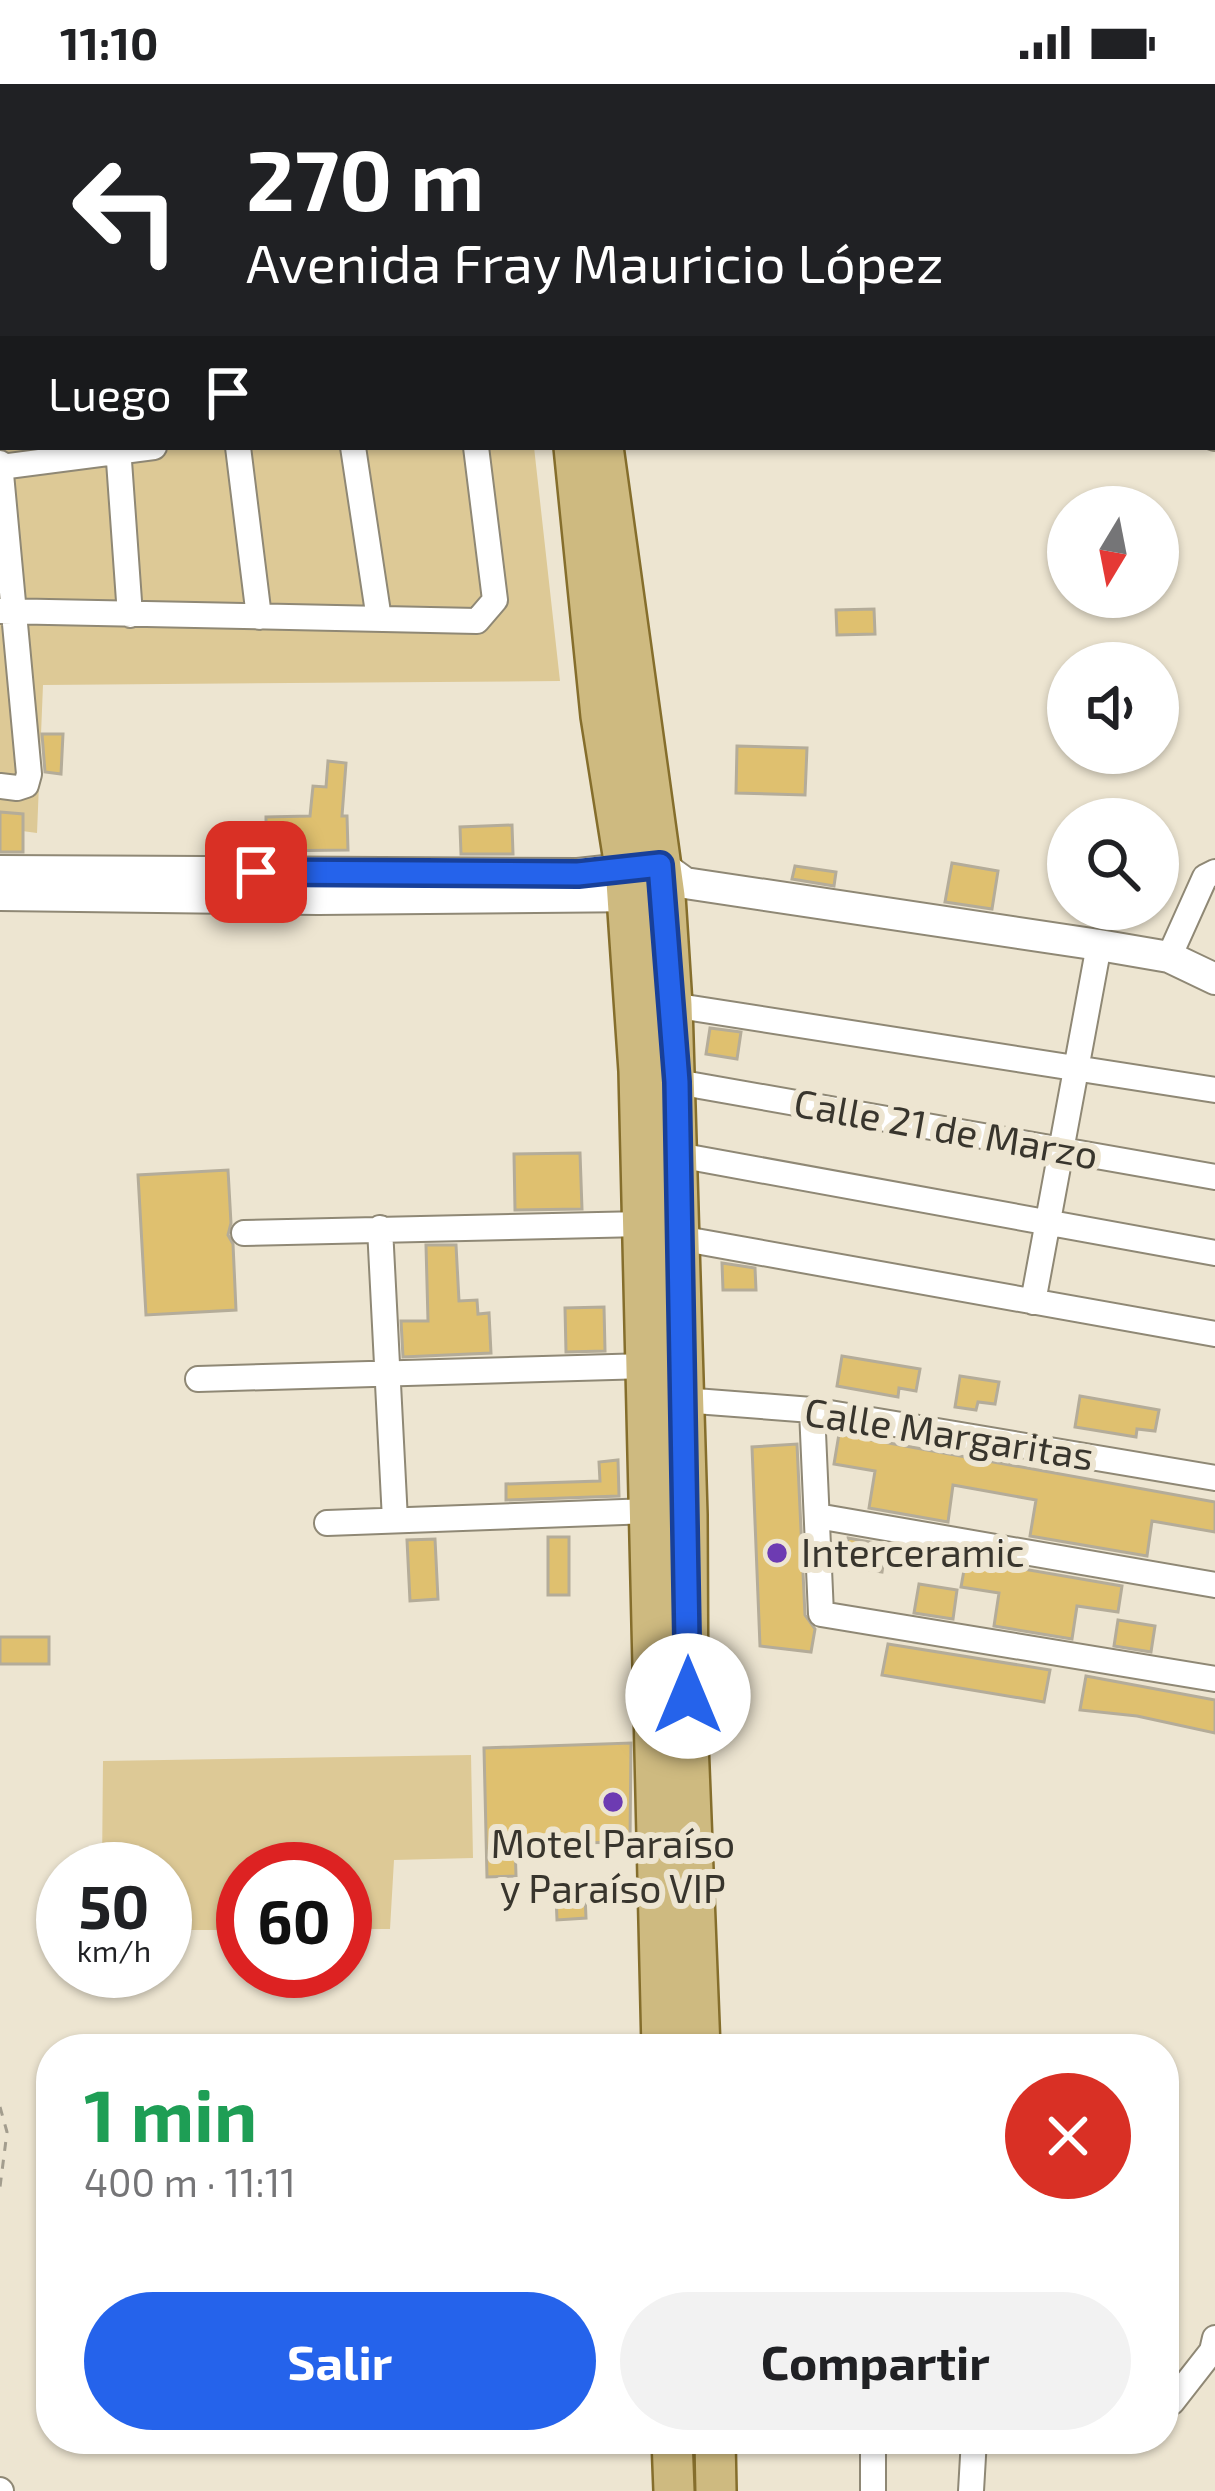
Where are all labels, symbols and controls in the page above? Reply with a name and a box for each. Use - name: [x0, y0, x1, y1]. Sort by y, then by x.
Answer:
- text: 11:10: [60, 15, 158, 69]
- text: 270 m: [246, 127, 484, 228]
- icon: left: [48, 132, 204, 288]
- text: Avenida Fray Mauricio López: [246, 229, 944, 294]
- icon: arrive: [195, 360, 261, 426]
- text: Luego: [48, 366, 171, 420]
- north arrow: [1047, 486, 1179, 618]
- map controls: [1047, 486, 1179, 930]
- button: sound: [1047, 642, 1179, 774]
- button: search: [1047, 798, 1179, 930]
- pin: [205, 821, 307, 923]
- icon: arrive: [223, 839, 289, 905]
- street label: Calle 21 de Marzo: [791, 1078, 1102, 1177]
- street label: Calle Margaritas: [801, 1386, 1097, 1479]
- place label: Interceramic: [801, 1528, 1024, 1575]
- marker: Interceramic: [764, 1540, 790, 1566]
- position arrow: [625, 1633, 751, 1759]
- marker: Motel Paraíso y Paraíso VIP: [600, 1789, 626, 1815]
- place label: Motel Paraíso y Paraíso VIP: [491, 1819, 735, 1911]
- speed limit sign: 60: [216, 1842, 372, 1998]
- text: 50: [79, 1869, 149, 1941]
- text: km/h: [77, 1932, 151, 1968]
- text: 1 min: [84, 2070, 257, 2156]
- button: close: [1005, 2073, 1131, 2199]
- text: 400 m · 11:11: [84, 2158, 296, 2205]
- button: Salir: [84, 2292, 596, 2430]
- button: Compartir: [620, 2292, 1131, 2430]

